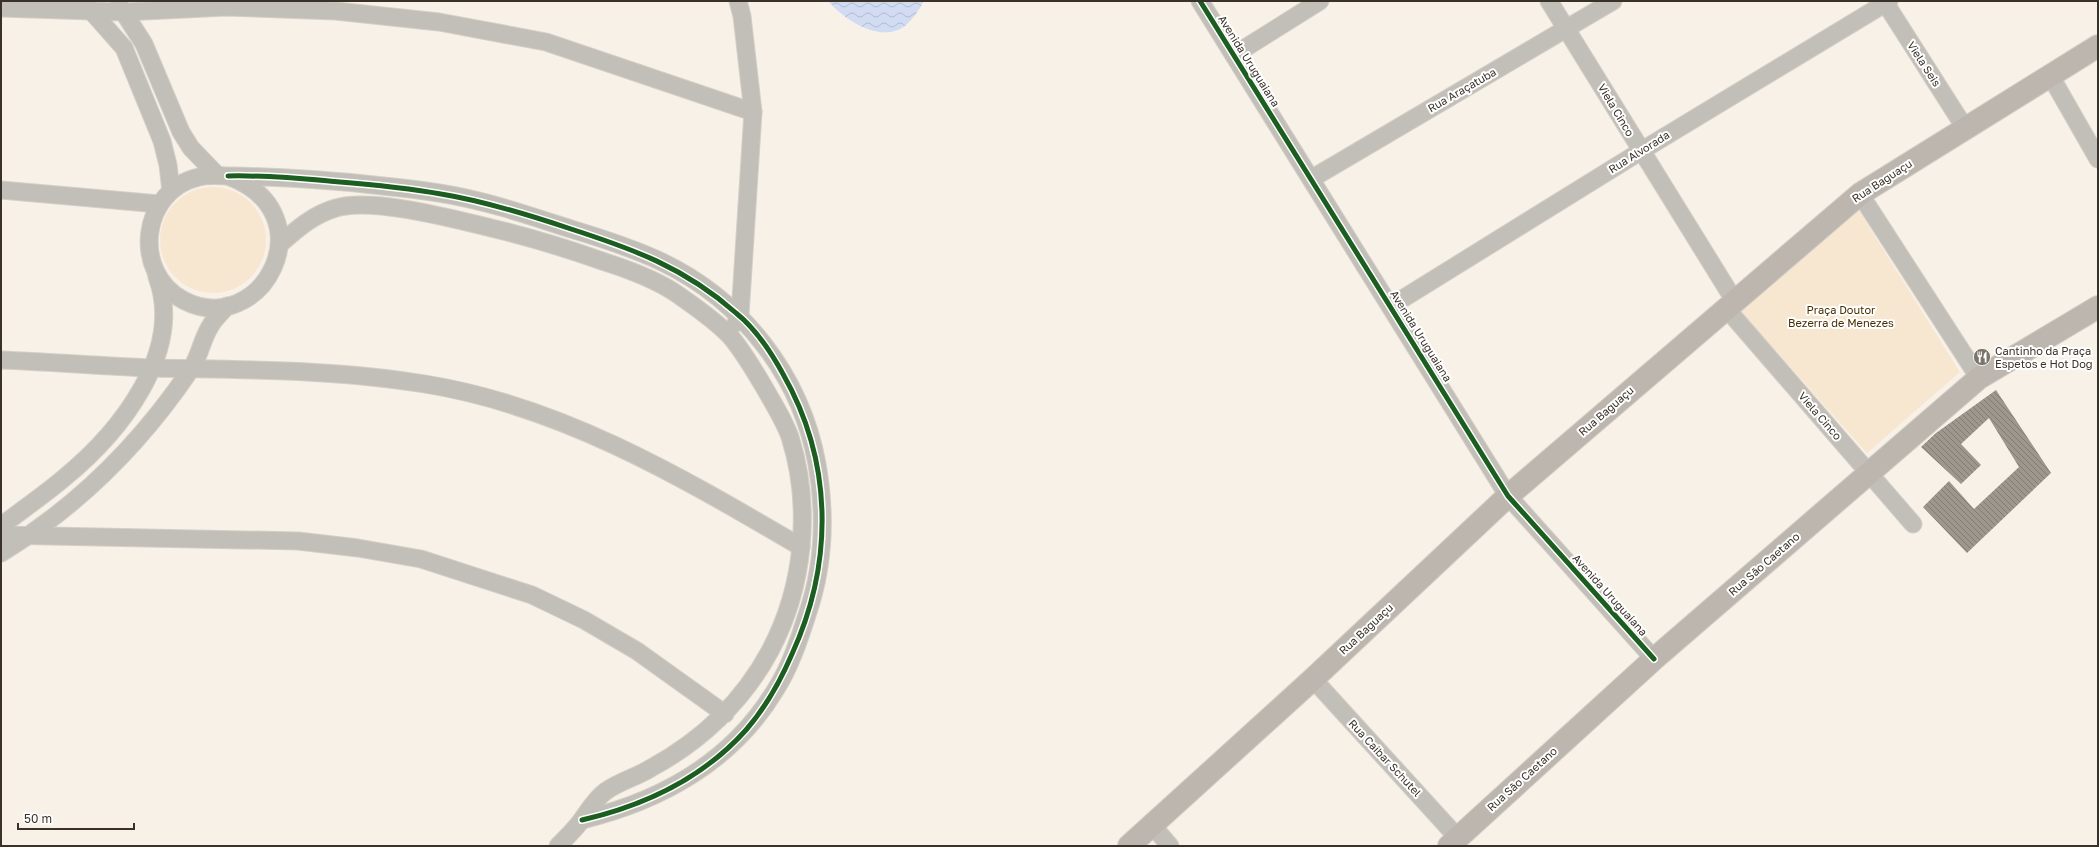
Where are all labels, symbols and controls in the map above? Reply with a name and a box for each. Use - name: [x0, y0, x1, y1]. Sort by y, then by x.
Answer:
- street label: Avenida Uruguaiana: [1216, 13, 1283, 109]
- street label: Viela Seis: [1905, 39, 1944, 89]
- street label: Rua Araçatuba: [1425, 65, 1498, 114]
- street label: Viela Cinco: [1596, 81, 1637, 139]
- street label: Rua Alvorada: [1606, 128, 1672, 175]
- street label: Rua Baguaçu: [1849, 156, 1914, 205]
- street label: Avenida Uruguaiana: [1388, 288, 1455, 384]
- park label: Praça Doutor Bezerra de Menezes: [1788, 303, 1894, 329]
- place label: Cantinho da Praça Espetos e Hot Dog: [1995, 344, 2093, 370]
- restaurant icon: Cantinho da Praça Espetos e Hot Dog: [1972, 347, 1992, 367]
- street label: Rua Baguaçu: [1575, 383, 1636, 438]
- street label: Viela Cinco: [1796, 389, 1845, 442]
- street label: Rua São Caetano: [1726, 529, 1802, 598]
- street label: Avenida Uruguaiana: [1570, 551, 1650, 638]
- street label: Rua Baguaçu: [1336, 600, 1395, 657]
- street label: Rua Caibar Schutel: [1346, 717, 1425, 799]
- street label: Rua São Caetano: [1484, 744, 1560, 813]
- scale bar: [18, 805, 134, 831]
- text: 50 m: [24, 811, 52, 826]

